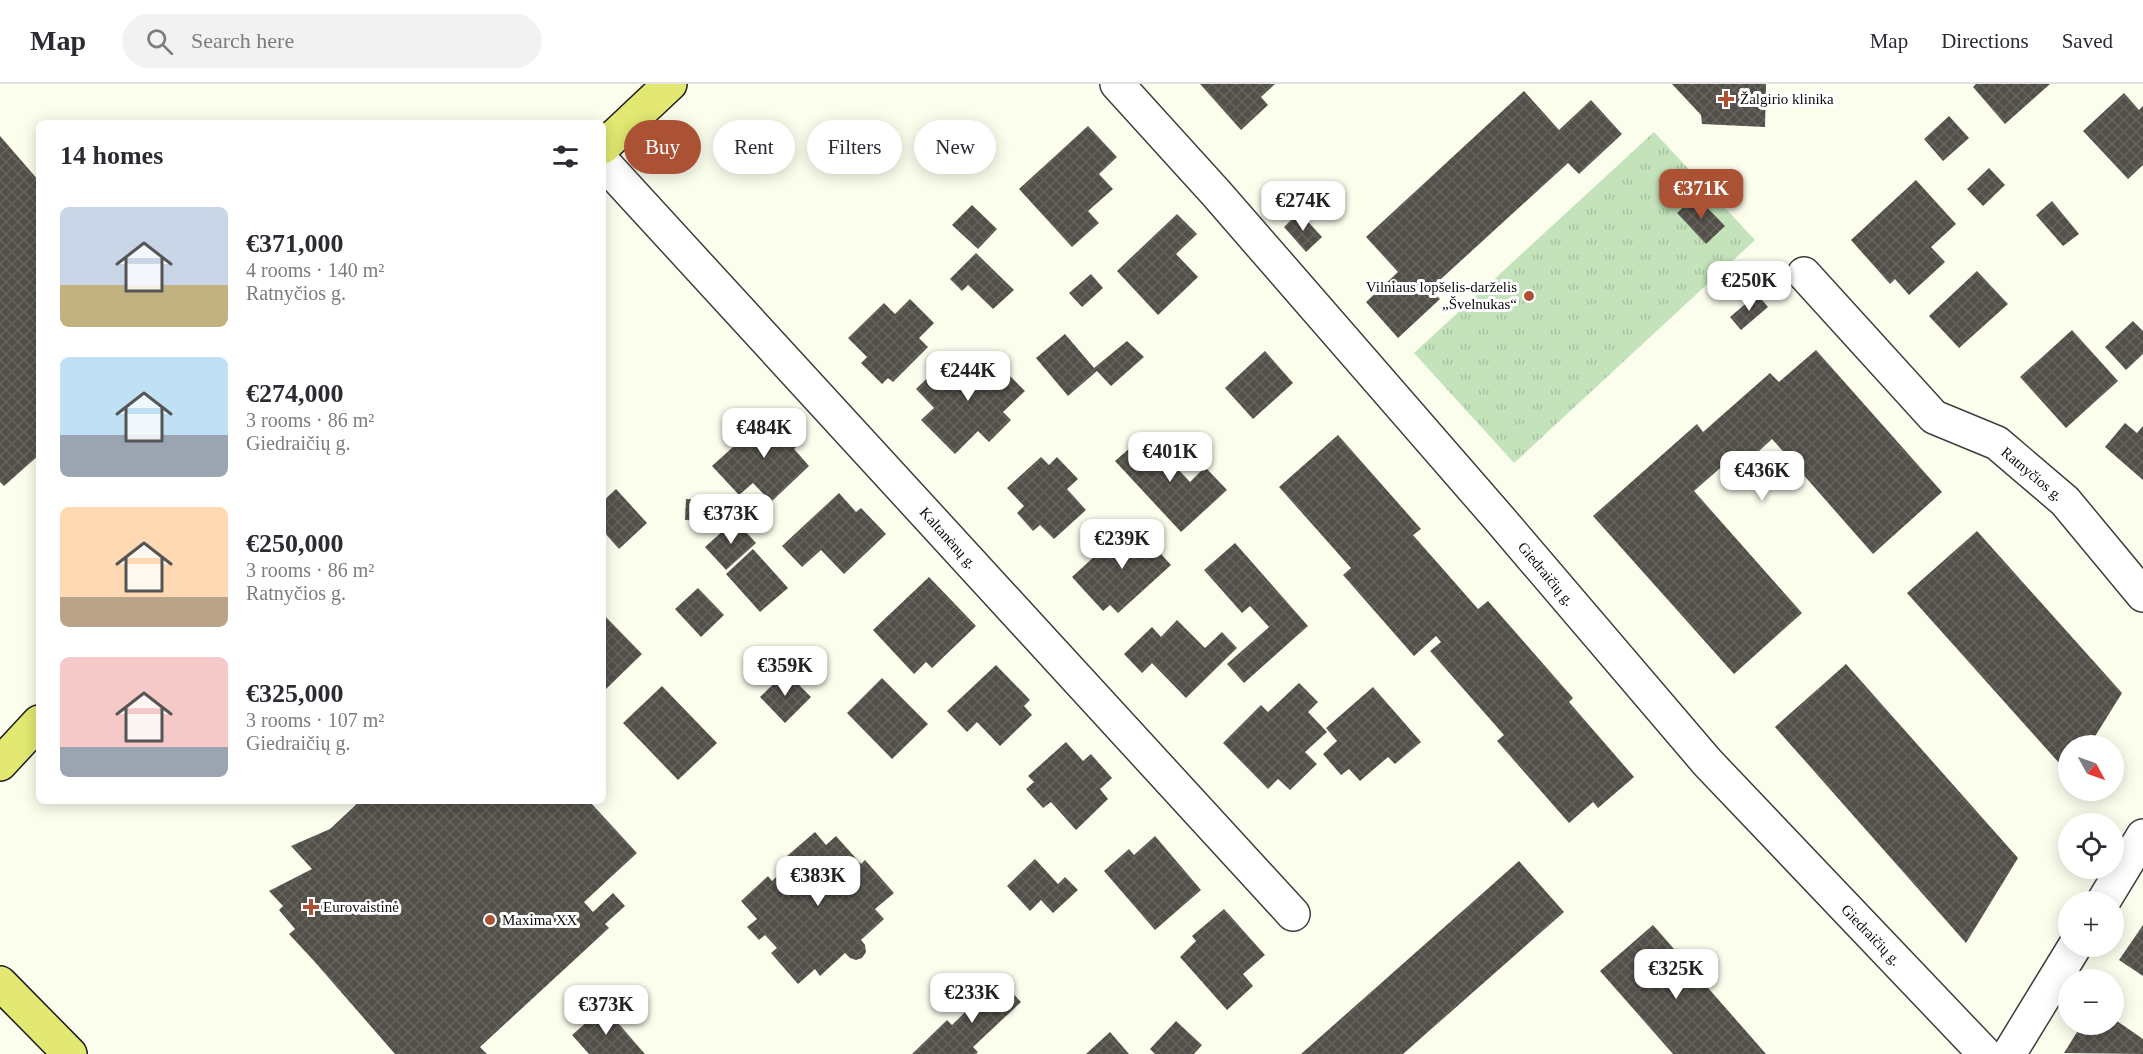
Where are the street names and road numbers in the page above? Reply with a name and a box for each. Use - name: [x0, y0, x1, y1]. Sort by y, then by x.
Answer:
- street label: Ratnyčios g.: [1998, 444, 2066, 504]
- street label: Kaltanėnų g.: [916, 504, 980, 572]
- street label: Giedraičių g.: [1515, 539, 1577, 609]
- street label: Giedraičių g.: [1838, 901, 1904, 969]

